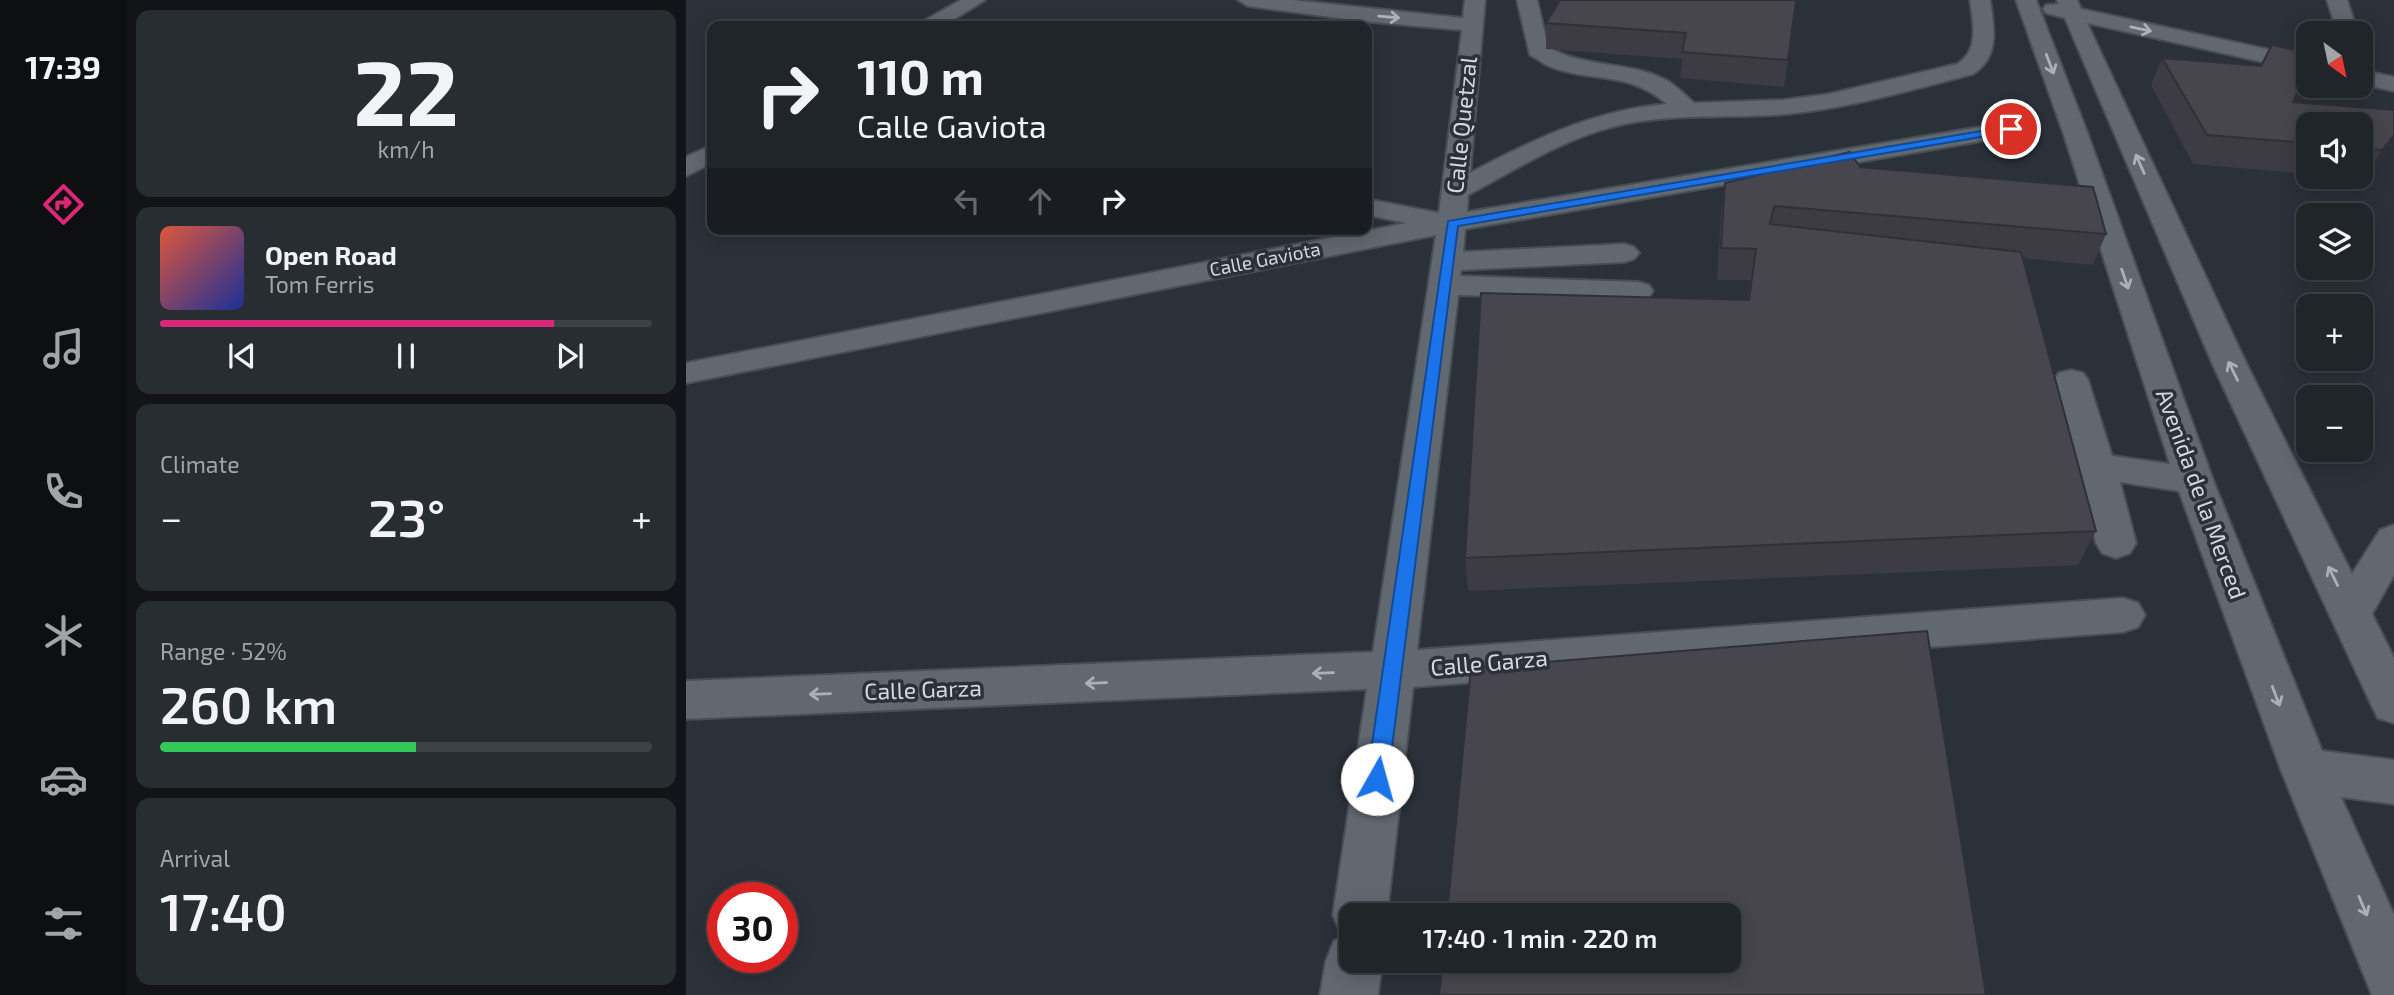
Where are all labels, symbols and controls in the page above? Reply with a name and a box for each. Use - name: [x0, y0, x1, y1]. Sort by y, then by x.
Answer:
- one-way arrow: [1377, 11, 1400, 24]
- north arrow: [2296, 21, 2373, 98]
- map controls: [2296, 21, 2373, 462]
- one-way arrow: [2129, 22, 2152, 36]
- text: 22: [353, 35, 459, 144]
- text: 110 m: [857, 46, 984, 105]
- text: 17:39: [25, 47, 101, 85]
- icon: right: [742, 49, 833, 140]
- one-way arrow: [2044, 53, 2057, 75]
- street label: Calle Quetzal: [1440, 55, 1482, 195]
- pin: [1981, 99, 2041, 159]
- text: Calle Gaviota: [857, 106, 1047, 144]
- icon: arrive: [1992, 110, 2030, 148]
- button: sound: [2296, 112, 2373, 189]
- text: km/h: [377, 135, 435, 163]
- one-way arrow: [2133, 154, 2146, 175]
- icon: directions: [39, 180, 88, 229]
- icon: left: [948, 182, 986, 220]
- icon: ahead: [1021, 182, 1059, 220]
- icon: right: [1094, 182, 1132, 220]
- button: layers: [2296, 203, 2373, 280]
- street label: Calle Gaviota: [1207, 236, 1322, 281]
- text: Open Road: [265, 239, 397, 270]
- one-way arrow: [2120, 267, 2132, 289]
- text: Tom Ferris: [265, 270, 374, 298]
- button: +: [2296, 294, 2373, 371]
- icon: music: [39, 324, 88, 373]
- icon: previous: [223, 337, 261, 375]
- icon: pause: [387, 337, 425, 375]
- icon: next: [551, 337, 589, 375]
- one-way arrow: [2226, 361, 2239, 382]
- street label: Avenida de la Merced: [2151, 385, 2253, 603]
- button: −: [2296, 385, 2373, 462]
- text: Climate: [160, 450, 240, 478]
- icon: phone: [39, 467, 88, 516]
- text: 23°: [368, 485, 445, 547]
- text: −: [160, 494, 182, 540]
- text: +: [631, 494, 652, 540]
- one-way arrow: [2326, 566, 2339, 587]
- icon: climate: [39, 611, 88, 660]
- text: Range · 52%: [160, 637, 287, 665]
- street label: Calle Garza: [1429, 643, 1549, 681]
- one-way arrow: [1312, 667, 1335, 680]
- text: 260 km: [160, 672, 337, 734]
- street label: Calle Garza: [864, 673, 982, 705]
- one-way arrow: [1085, 676, 1108, 689]
- one-way arrow: [2271, 684, 2284, 706]
- one-way arrow: [808, 688, 831, 701]
- position arrow: [1340, 742, 1414, 816]
- icon: car: [39, 755, 88, 804]
- text: Arrival: [160, 844, 230, 872]
- text: 17:40: [160, 879, 287, 941]
- speed limit sign: 30: [707, 882, 798, 973]
- one-way arrow: [2357, 895, 2370, 917]
- icon: filters: [39, 899, 88, 948]
- text: 17:40 · 1 min · 220 m: [1423, 922, 1657, 953]

